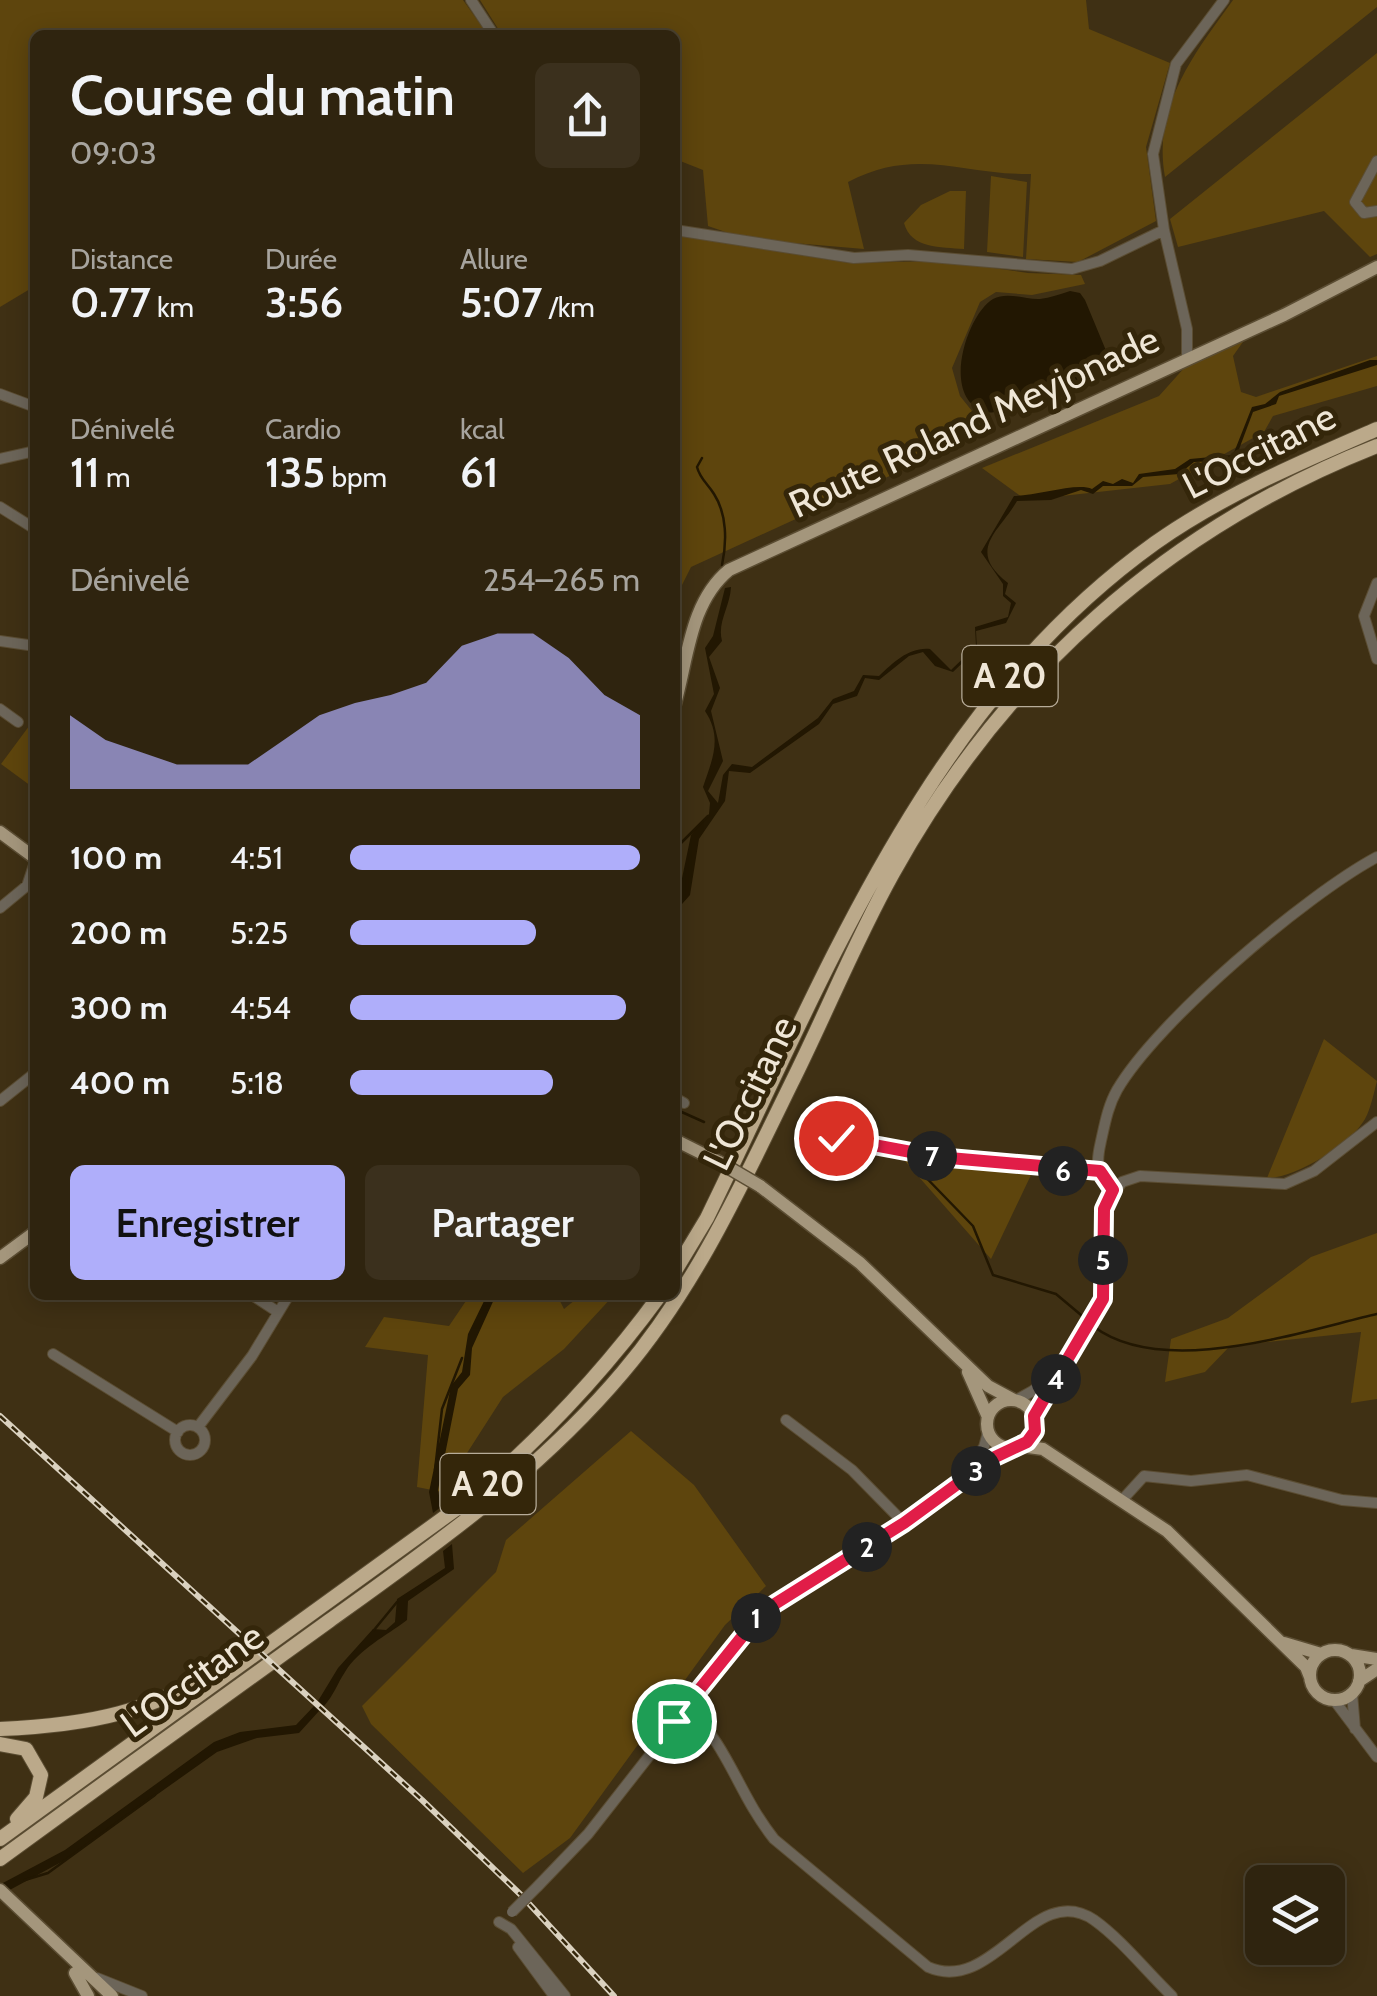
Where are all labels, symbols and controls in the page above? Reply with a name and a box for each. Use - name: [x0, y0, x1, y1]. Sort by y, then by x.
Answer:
- text: Course du matin: [70, 62, 455, 129]
- button: share: [535, 63, 640, 168]
- text: 09:03: [70, 133, 157, 172]
- text: Distance: [70, 242, 173, 276]
- text: Durée: [265, 242, 337, 276]
- text: Allure: [460, 242, 528, 276]
- text: 0.77: [70, 276, 151, 328]
- text: 3:56: [265, 276, 343, 328]
- text: 5:07: [460, 276, 542, 328]
- text: km: [151, 290, 194, 324]
- text: /km: [542, 290, 595, 324]
- street label: Route Roland Meyjonade: [781, 315, 1166, 528]
- street label: L'Occitane: [1174, 392, 1343, 509]
- text: Dénivelé: [70, 412, 175, 446]
- text: Cardio: [265, 412, 341, 446]
- text: kcal: [460, 412, 505, 446]
- text: 11: [70, 446, 100, 498]
- text: 135: [265, 446, 325, 498]
- text: 61: [460, 446, 498, 498]
- text: m: [100, 460, 131, 494]
- text: bpm: [325, 460, 387, 494]
- text: Dénivelé: [70, 560, 190, 599]
- text: 254–265 m: [483, 560, 640, 599]
- road number: A 20: [962, 646, 1058, 706]
- text: 100 m: [70, 838, 162, 877]
- text: 4:51: [230, 838, 283, 877]
- text: 200 m: [70, 913, 167, 952]
- text: 5:25: [230, 913, 288, 952]
- text: 300 m: [70, 988, 167, 1027]
- text: 4:54: [230, 988, 291, 1027]
- street label: L'Occitane: [692, 1008, 807, 1177]
- text: 400 m: [70, 1063, 170, 1102]
- text: 5:18: [230, 1063, 284, 1102]
- pin: [794, 1096, 879, 1181]
- icon: check: [809, 1111, 864, 1166]
- pin: 7: [907, 1131, 957, 1181]
- text: 7: [925, 1139, 939, 1173]
- pin: 6: [1038, 1146, 1088, 1196]
- text: 6: [1055, 1154, 1071, 1188]
- button: Enregistrer: [70, 1165, 345, 1280]
- button: Partager: [365, 1165, 640, 1280]
- pin: 5: [1078, 1235, 1128, 1285]
- text: 5: [1095, 1243, 1111, 1277]
- pin: 4: [1031, 1354, 1081, 1404]
- text: 4: [1047, 1362, 1065, 1396]
- pin: 3: [951, 1446, 1001, 1496]
- road number: A 20: [440, 1454, 536, 1514]
- text: 3: [968, 1454, 984, 1488]
- pin: 2: [842, 1522, 892, 1572]
- text: 2: [860, 1530, 874, 1564]
- pin: 1: [731, 1593, 781, 1643]
- text: 1: [751, 1601, 761, 1635]
- street label: L'Occitane: [111, 1612, 272, 1747]
- pin: [632, 1679, 717, 1764]
- icon: arrive: [647, 1694, 702, 1749]
- map controls: [1245, 1865, 1345, 1965]
- button: layers: [1245, 1865, 1345, 1965]

